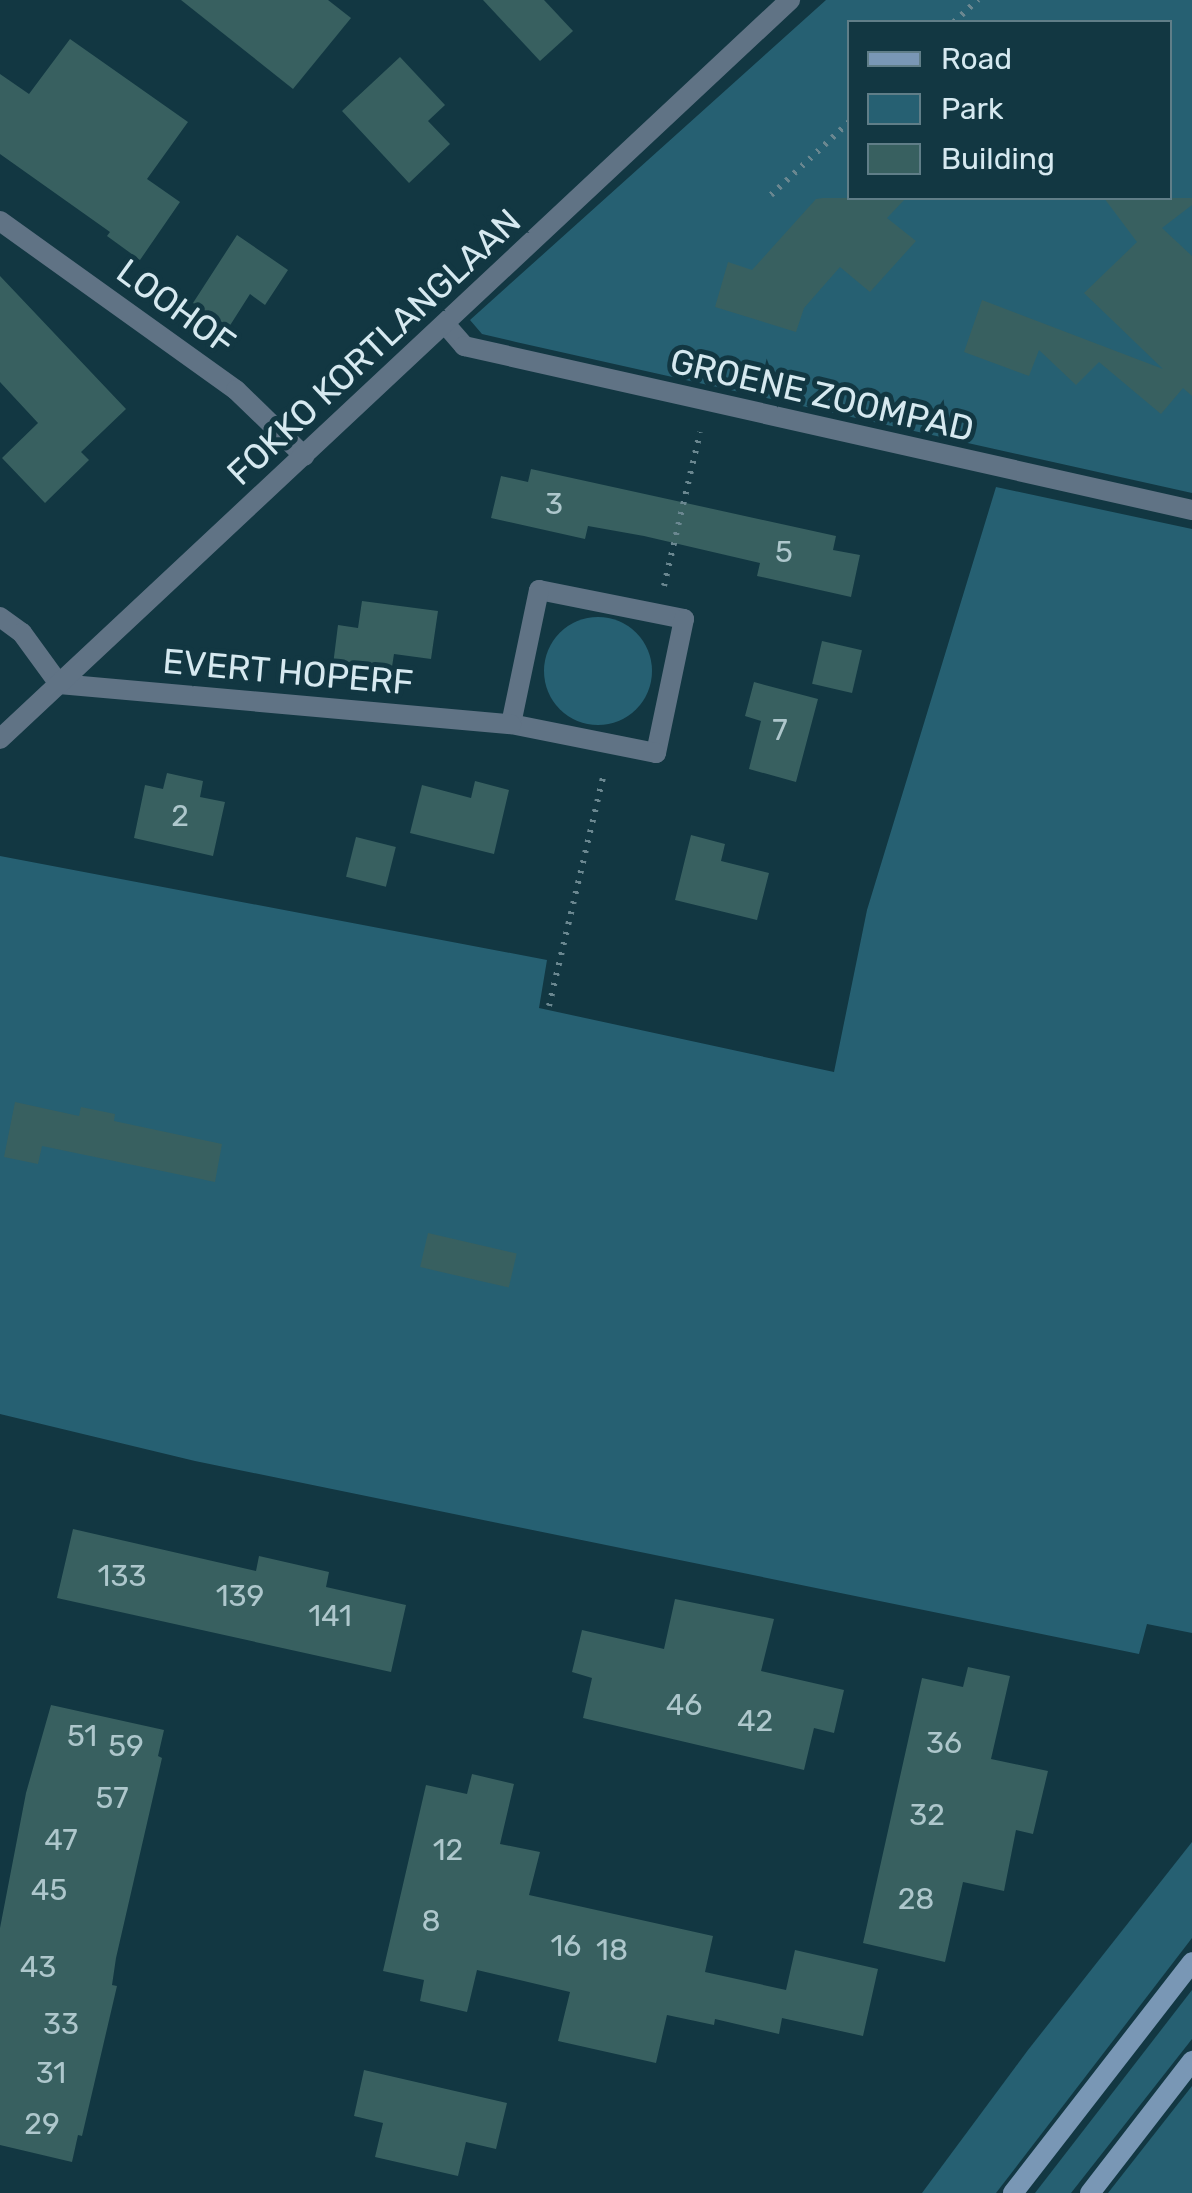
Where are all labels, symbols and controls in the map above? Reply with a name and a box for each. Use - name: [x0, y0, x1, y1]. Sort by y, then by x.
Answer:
- legend: [847, 20, 1172, 200]
- text: Road: [941, 41, 1012, 77]
- text: Park: [941, 91, 1003, 127]
- text: Building: [941, 141, 1055, 177]
- street label: FOKKO KORTLANGLAAN: [219, 200, 529, 494]
- street label: LOOHOF: [109, 250, 243, 364]
- street label: GROENE ZOOMPAD: [666, 340, 978, 450]
- house number: 3: [545, 486, 563, 522]
- house number: 5: [775, 534, 793, 570]
- street label: EVERT HOPERF: [161, 640, 415, 704]
- house number: 7: [772, 712, 788, 748]
- house number: 2: [171, 798, 189, 834]
- house number: 133: [98, 1558, 146, 1594]
- house number: 139: [216, 1578, 264, 1614]
- house number: 141: [308, 1598, 352, 1634]
- house number: 46: [666, 1687, 702, 1723]
- house number: 42: [737, 1703, 773, 1739]
- house number: 51: [67, 1718, 97, 1754]
- house number: 36: [926, 1725, 962, 1761]
- house number: 59: [108, 1728, 144, 1764]
- house number: 57: [95, 1780, 129, 1816]
- house number: 32: [909, 1797, 945, 1833]
- house number: 47: [44, 1822, 78, 1858]
- house number: 12: [433, 1832, 463, 1868]
- house number: 45: [31, 1872, 67, 1908]
- house number: 28: [898, 1881, 934, 1917]
- house number: 8: [421, 1903, 441, 1939]
- house number: 16: [551, 1928, 581, 1964]
- house number: 18: [596, 1932, 628, 1968]
- house number: 43: [20, 1949, 56, 1985]
- house number: 33: [43, 2006, 79, 2042]
- house number: 31: [36, 2055, 66, 2091]
- house number: 29: [24, 2106, 60, 2142]

